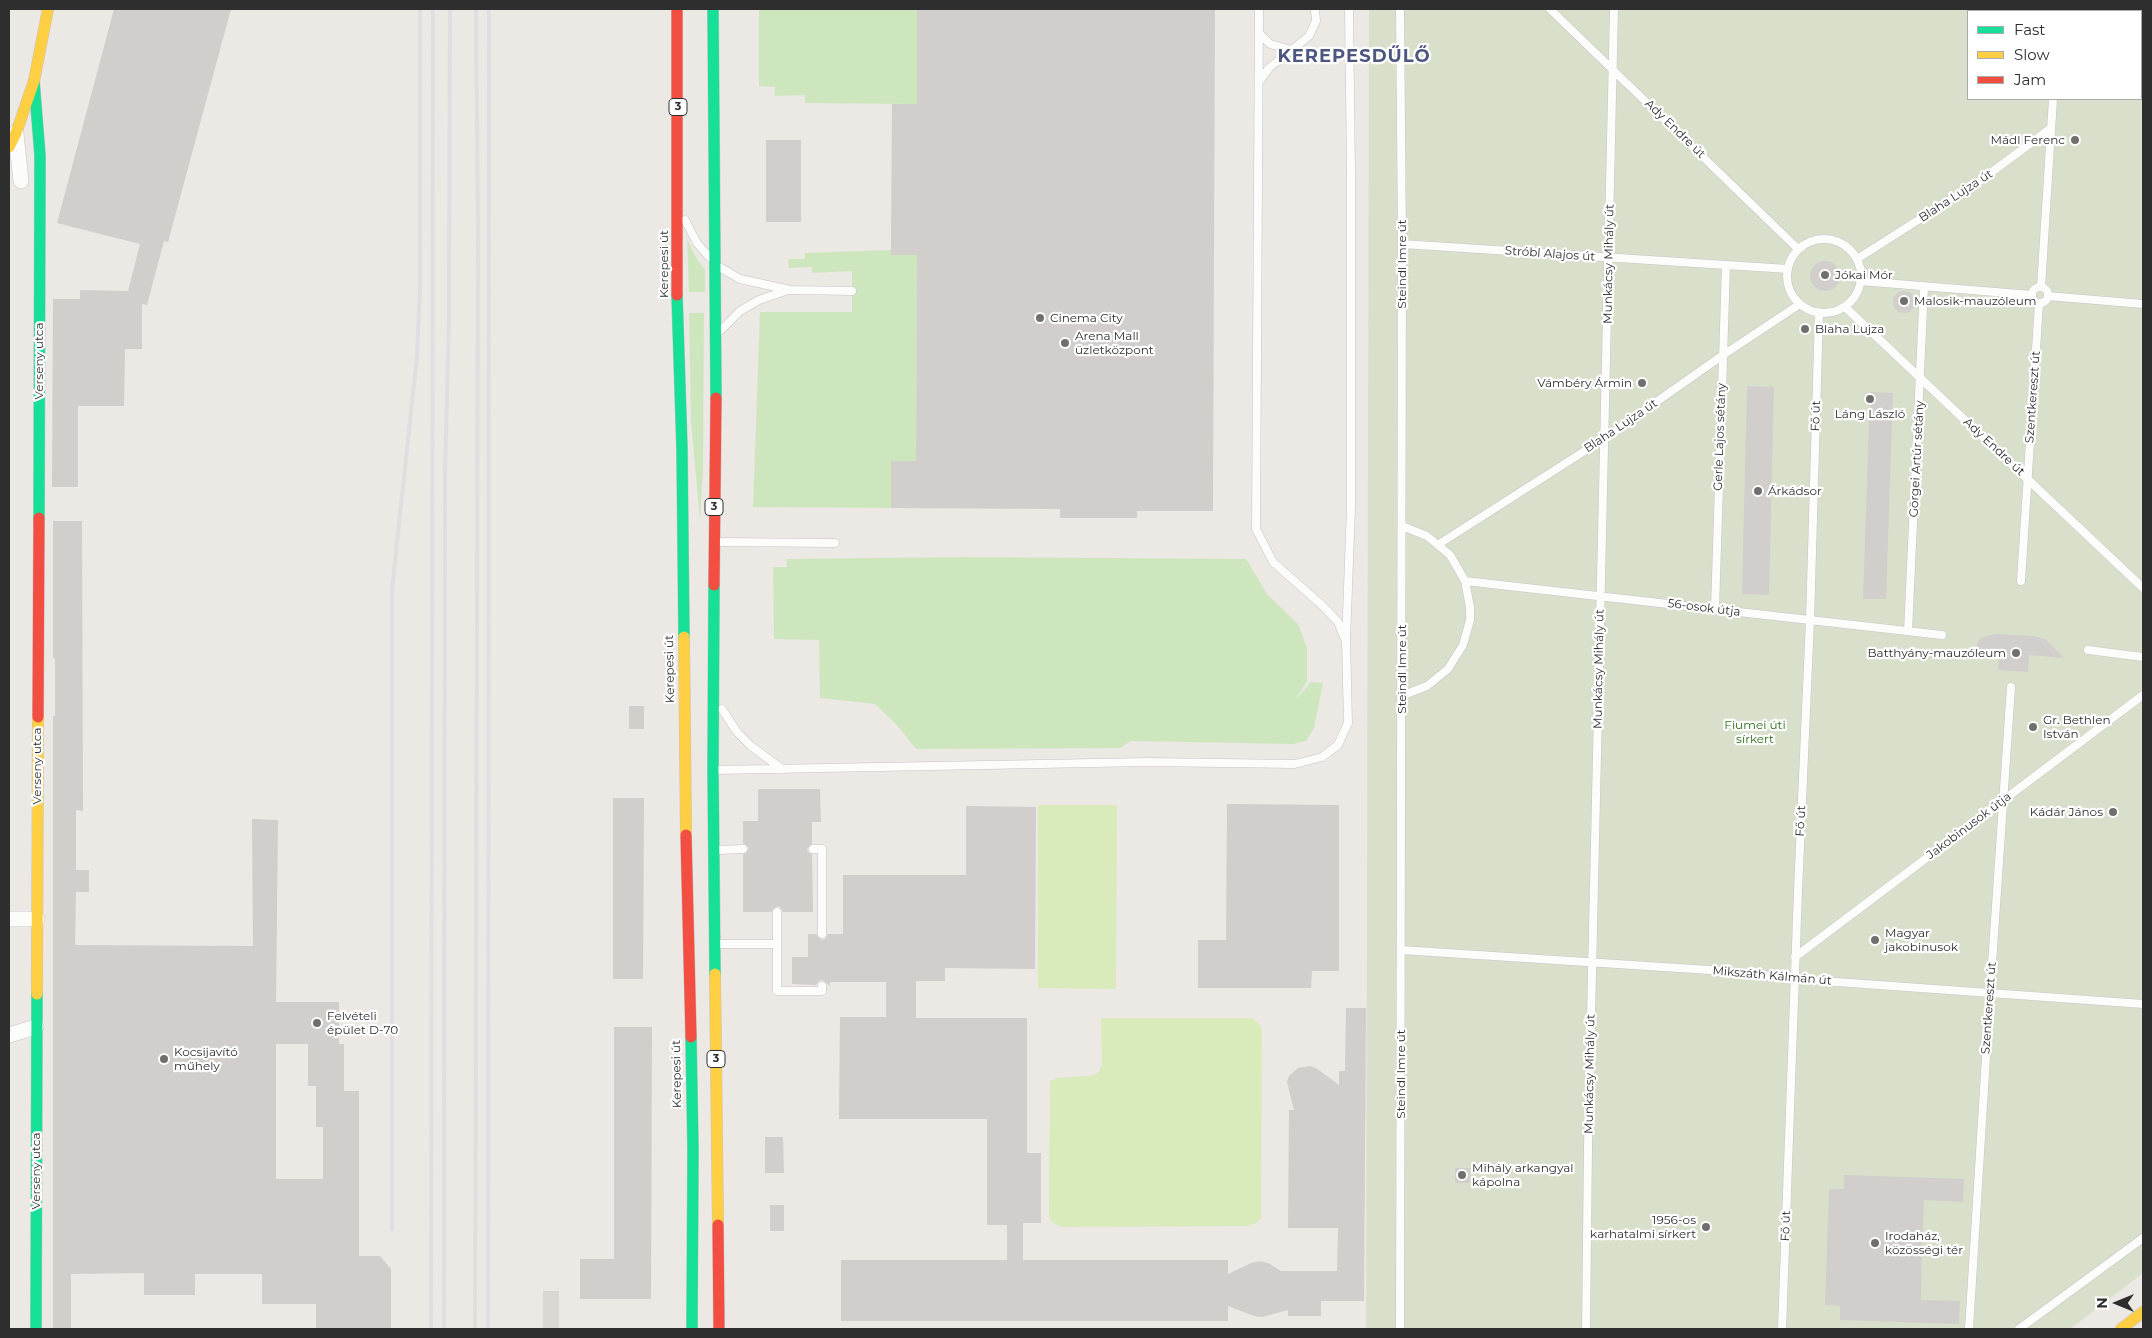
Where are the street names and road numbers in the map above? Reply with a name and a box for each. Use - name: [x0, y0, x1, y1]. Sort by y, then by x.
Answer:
- street label: Ady Endre út: [1642, 97, 1708, 161]
- road number: 3: [669, 98, 687, 115]
- street label: Blaha Lujza út: [1916, 167, 1996, 225]
- street label: Munkácsy Mihály út: [1601, 204, 1617, 324]
- street label: Steindl Imre út: [1395, 219, 1409, 309]
- street label: Kerepesi út: [657, 230, 671, 298]
- street label: Stróbl Alajos út: [1504, 244, 1596, 264]
- street label: Verseny utca: [32, 323, 46, 399]
- street label: Szentkereszt út: [2023, 350, 2043, 444]
- street label: Gerle Lajos sétány: [1711, 383, 1729, 491]
- street label: Blaha Lujza út: [1582, 396, 1660, 456]
- street label: Fő út: [1808, 400, 1824, 432]
- street label: Görgei Artúr sétány: [1907, 400, 1927, 518]
- street label: Ady Endre út: [1960, 415, 2028, 479]
- road number: 3: [705, 498, 723, 516]
- street label: 56-osok útja: [1667, 596, 1741, 620]
- street label: Munkácsy Mihály út: [1591, 609, 1607, 729]
- street label: Steindl Imre út: [1395, 624, 1409, 714]
- street label: Kerepesi út: [662, 635, 678, 703]
- street label: Verseny utca: [30, 728, 44, 804]
- street label: Jakobinusok útja: [1924, 790, 2014, 862]
- street label: Fő út: [1793, 805, 1809, 837]
- street label: Szentkereszt út: [1979, 961, 1999, 1055]
- street label: Mikszáth Kálmán út: [1712, 964, 1832, 988]
- street label: Munkácsy Mihály út: [1582, 1014, 1598, 1134]
- street label: Steindl Imre út: [1394, 1029, 1408, 1119]
- street label: Kerepesi út: [669, 1040, 685, 1108]
- road number: 3: [707, 1050, 725, 1068]
- street label: Verseny utca: [29, 1133, 43, 1209]
- street label: Fő út: [1778, 1210, 1794, 1242]

